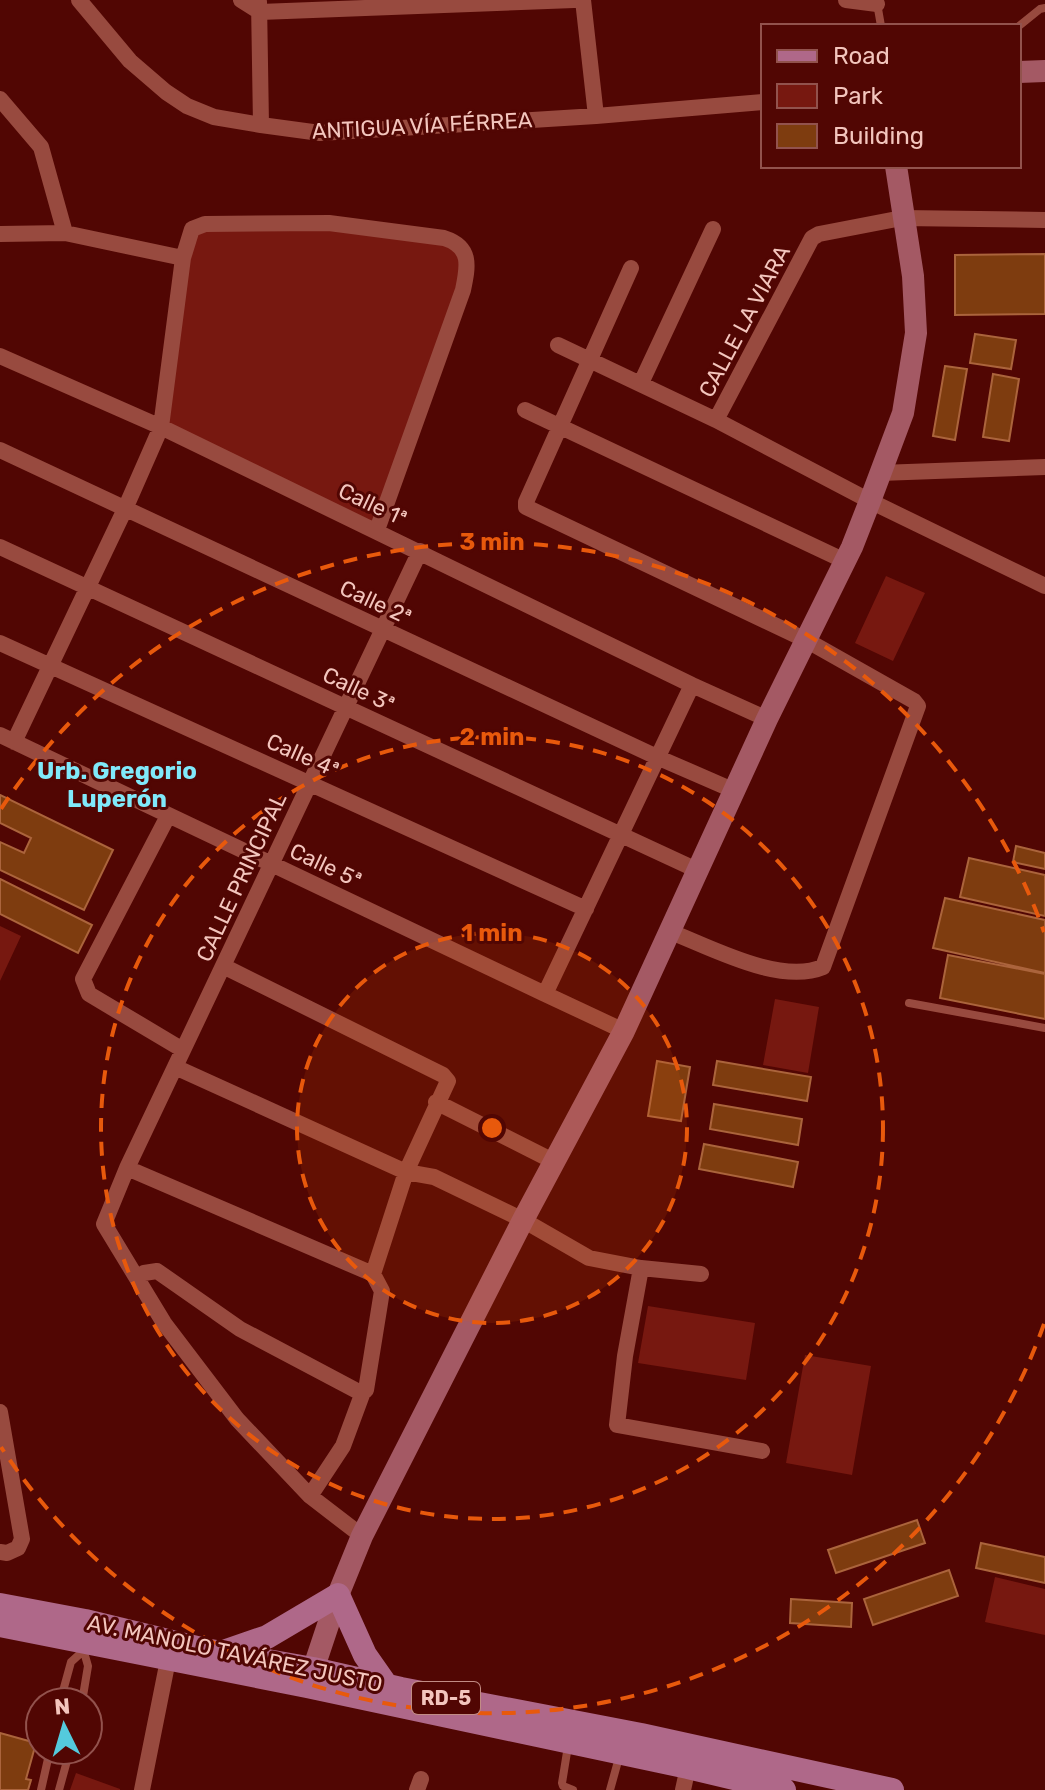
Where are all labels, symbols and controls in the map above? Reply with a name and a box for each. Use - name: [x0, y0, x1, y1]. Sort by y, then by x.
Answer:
- legend: [761, 24, 1021, 168]
- text: Road: [833, 42, 890, 70]
- text: Park: [833, 82, 884, 110]
- street label: ANTIGUA VÍA FÉRREA: [311, 106, 533, 145]
- text: Building: [833, 122, 924, 150]
- street label: CALLE LA VIARA: [693, 240, 796, 402]
- street label: Calle 1ª: [334, 477, 411, 532]
- text: 3 min: [459, 528, 525, 556]
- street label: Calle 2ª: [336, 574, 416, 631]
- street label: Calle 3ª: [318, 661, 399, 718]
- text: 2 min: [460, 723, 525, 751]
- street label: Calle 4ª: [262, 727, 343, 783]
- district label: Urb. Gregorio Luperón: [37, 757, 197, 813]
- street label: CALLE PRINCIPAL: [190, 788, 292, 966]
- street label: Calle 5ª: [286, 837, 366, 894]
- text: 1 min: [461, 919, 523, 947]
- centre of rings: [478, 1114, 506, 1142]
- street label: AV. MANOLO TAVÁREZ JUSTO: [85, 1609, 385, 1698]
- road number: RD-5: [412, 1682, 480, 1714]
- north arrow: [24, 1686, 104, 1766]
- text: N: [53, 1692, 71, 1721]

